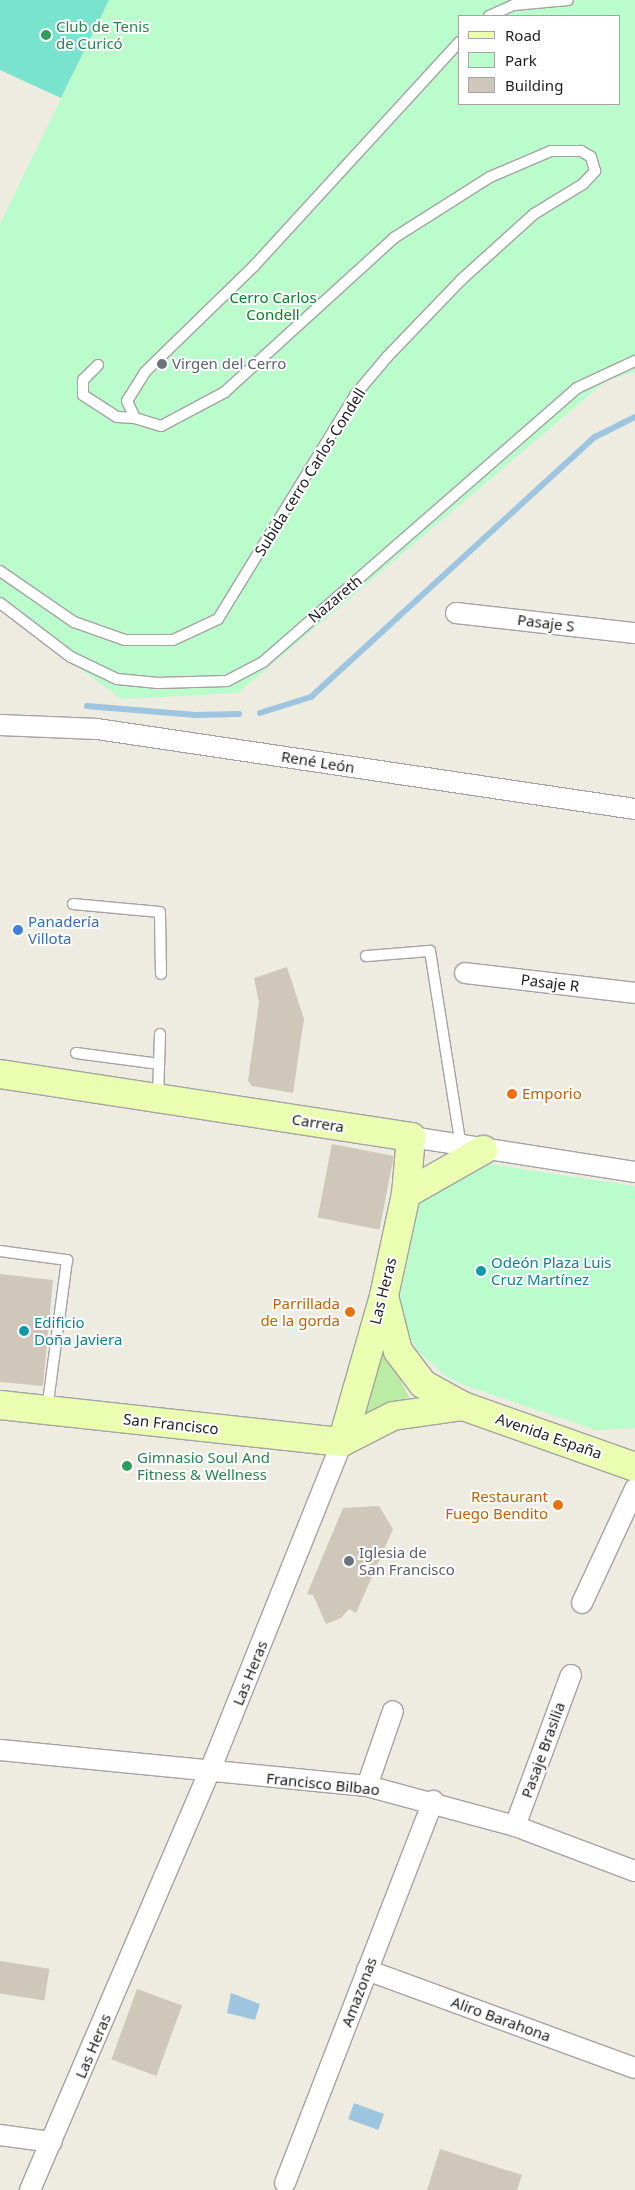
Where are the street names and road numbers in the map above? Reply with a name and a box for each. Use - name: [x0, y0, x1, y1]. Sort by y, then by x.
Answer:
- street label: Subida cerro Carlos Condell: [251, 385, 369, 559]
- street label: Nazareth: [305, 571, 365, 627]
- street label: Pasaje S: [516, 611, 576, 635]
- street label: René León: [280, 747, 356, 777]
- street label: Pasaje R: [520, 970, 580, 996]
- street label: Carrera: [291, 1110, 345, 1136]
- street label: Las Heras: [366, 1256, 400, 1326]
- street label: Avenida España: [494, 1409, 604, 1463]
- street label: San Francisco: [122, 1410, 220, 1438]
- street label: Las Heras: [229, 1638, 271, 1708]
- street label: Pasaje Brasilia: [517, 1700, 569, 1800]
- street label: Francisco Bilbao: [265, 1769, 381, 1799]
- street label: Amazonas: [338, 1955, 380, 2029]
- street label: Aliro Barahona: [449, 1993, 553, 2045]
- street label: Las Heras: [71, 2011, 115, 2081]

